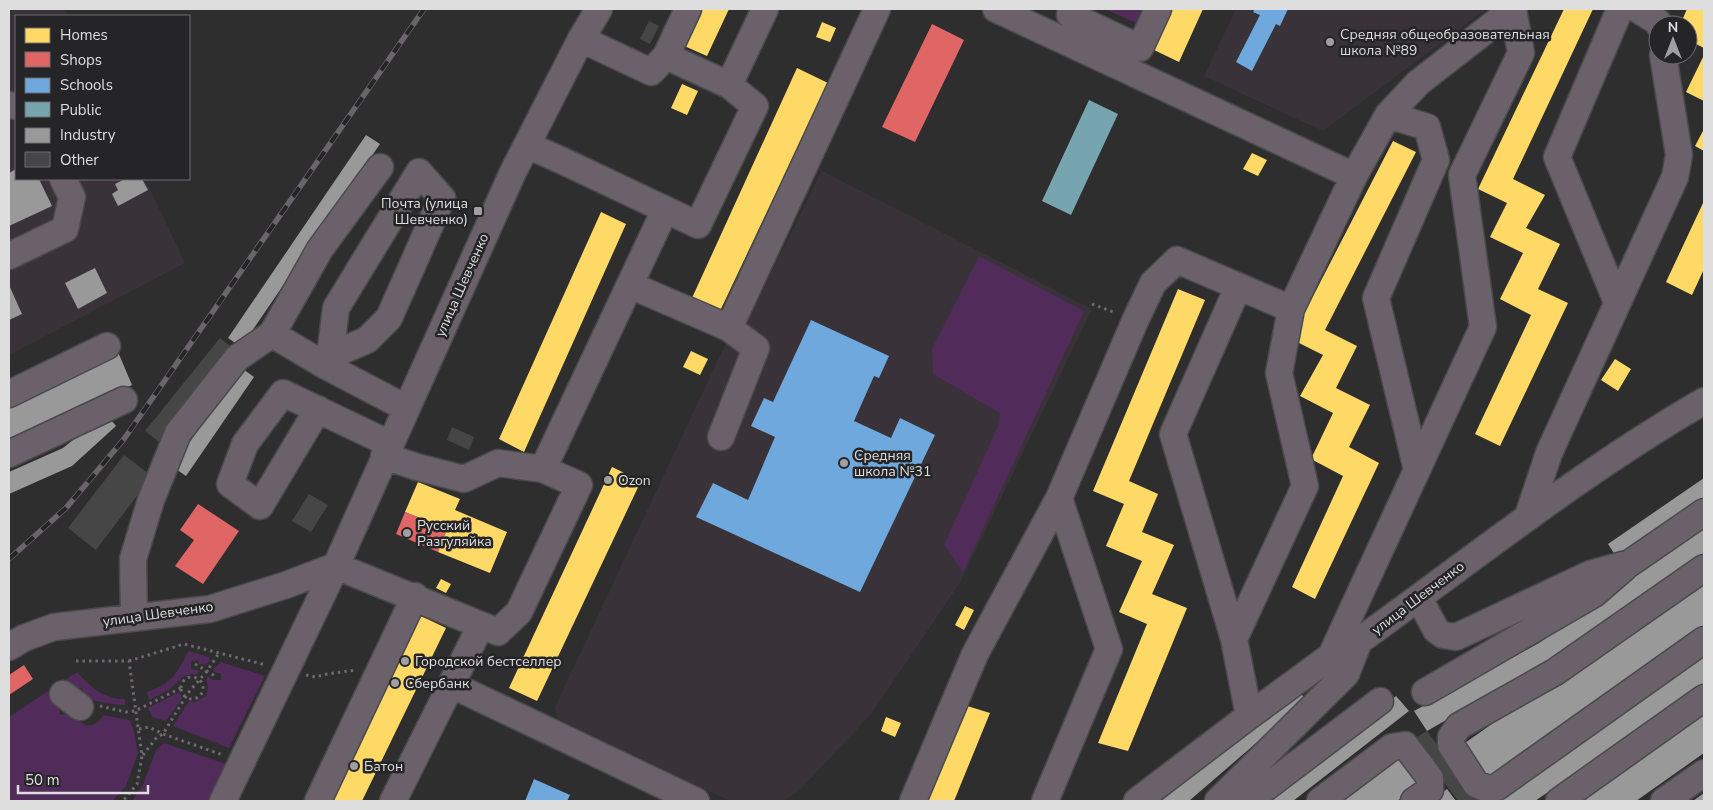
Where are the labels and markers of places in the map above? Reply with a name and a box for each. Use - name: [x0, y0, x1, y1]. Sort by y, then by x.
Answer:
- place label: Средняя общеобразовательная школа №89: [1340, 25, 1550, 60]
- marker: Средняя общеобразовательная школа №89: [1324, 36, 1336, 48]
- place label: Почта (улица Шевченко): [381, 194, 468, 229]
- marker: Почта (улица Шевченко): [472, 205, 484, 217]
- place label: Средняя школа №31: [854, 446, 931, 481]
- marker: Средняя школа №31: [838, 457, 850, 469]
- place label: Ozon: [618, 471, 651, 490]
- marker: Ozon: [602, 474, 614, 486]
- place label: Русский Разгуляйка: [417, 516, 492, 551]
- marker: Русский Разгуляйка: [401, 527, 413, 539]
- place label: Городской бестселлер: [415, 652, 562, 671]
- marker: Городской бестселлер: [399, 655, 411, 667]
- place label: Сбербанк: [405, 674, 470, 693]
- marker: Сбербанк: [389, 677, 401, 689]
- place label: Батон: [364, 757, 403, 776]
- marker: Батон: [348, 760, 360, 772]

